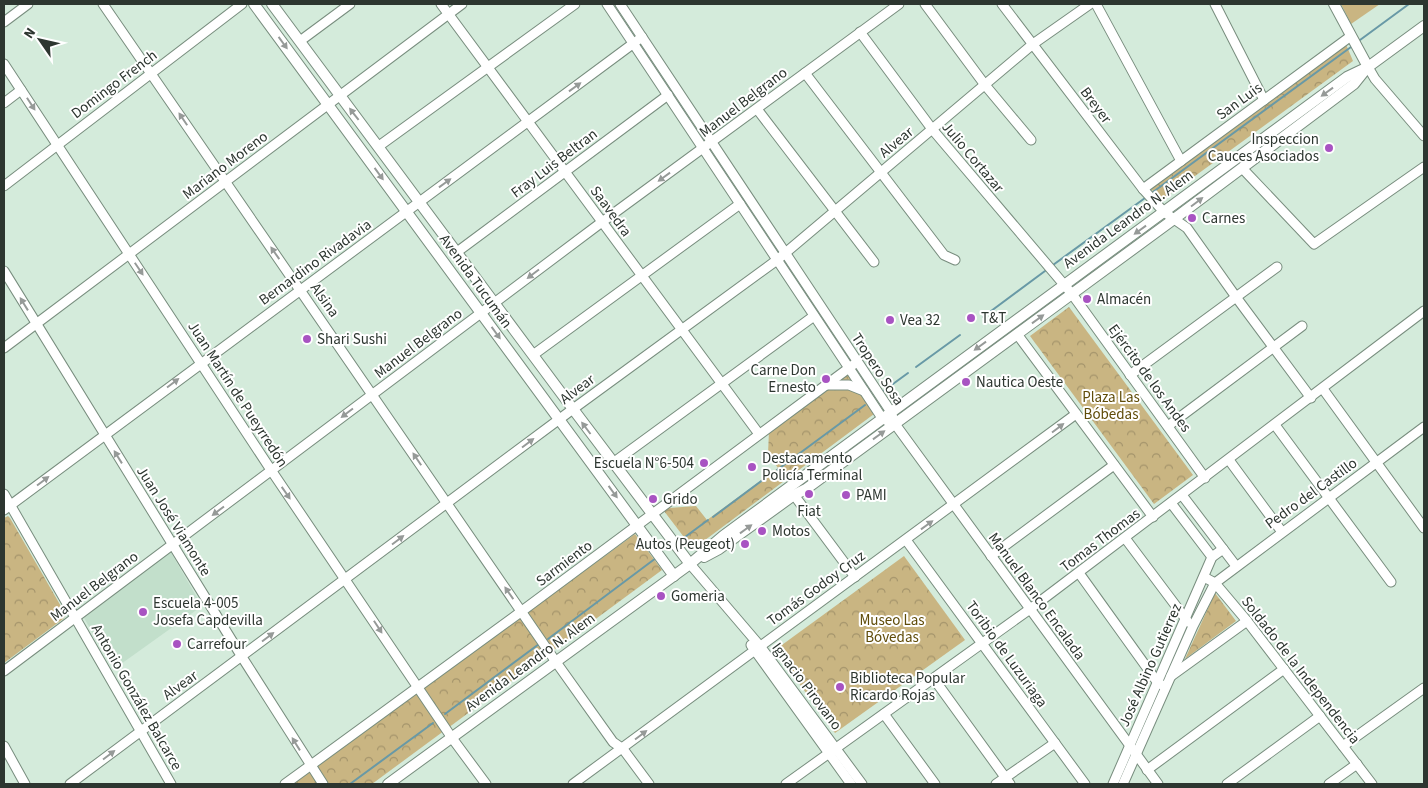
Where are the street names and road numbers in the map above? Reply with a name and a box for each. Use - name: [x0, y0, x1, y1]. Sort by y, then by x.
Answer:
- street label: Domingo French: [67, 45, 162, 124]
- street label: Manuel Belgrano: [695, 62, 792, 143]
- street label: San Luis: [1212, 78, 1267, 125]
- street label: Breyer: [1075, 83, 1117, 129]
- street label: Julio Cortazar: [937, 117, 1009, 198]
- street label: Alvear: [875, 121, 919, 163]
- street label: Fray Luis Beltran: [507, 124, 602, 203]
- street label: Mariano Moreno: [178, 126, 272, 205]
- street label: Avenida Leandro N. Alem: [1059, 165, 1198, 274]
- street label: Saavedra: [585, 182, 636, 241]
- street label: Bernardino Rivadavia: [255, 214, 376, 310]
- street label: Avenida Tucumán: [434, 230, 517, 333]
- street label: Alsina: [305, 279, 344, 322]
- street label: Manuel Belgrano: [370, 303, 467, 384]
- street label: Juan Martín de Pueyrredón: [182, 317, 293, 471]
- street label: Ejército de los Andes: [1103, 320, 1196, 437]
- street label: Tropero Sosa: [846, 329, 909, 410]
- street label: Alvear: [555, 369, 600, 409]
- street label: Pedro del Castillo: [1261, 453, 1362, 534]
- street label: Juan José Viamonte: [131, 462, 216, 580]
- street label: Tomas Thomas: [1056, 503, 1145, 577]
- street label: Manuel Blanco Encalada: [983, 528, 1090, 664]
- street label: Sarmiento: [532, 535, 597, 592]
- street label: Manuel Belgrano: [46, 546, 143, 627]
- street label: Tomás Godoy Cruz: [763, 546, 870, 631]
- street label: Soldado de la Independencia: [1236, 592, 1365, 749]
- street label: Toribio de Luzuriaga: [961, 597, 1052, 712]
- street label: José Albino Gutierrez: [1114, 600, 1187, 730]
- street label: Avenida Leandro N. Alem: [461, 608, 600, 717]
- street label: Antonio González Balcarce: [86, 620, 187, 774]
- street label: Ignacio Pirovano: [767, 638, 847, 734]
- street label: Alvear: [158, 665, 203, 705]

